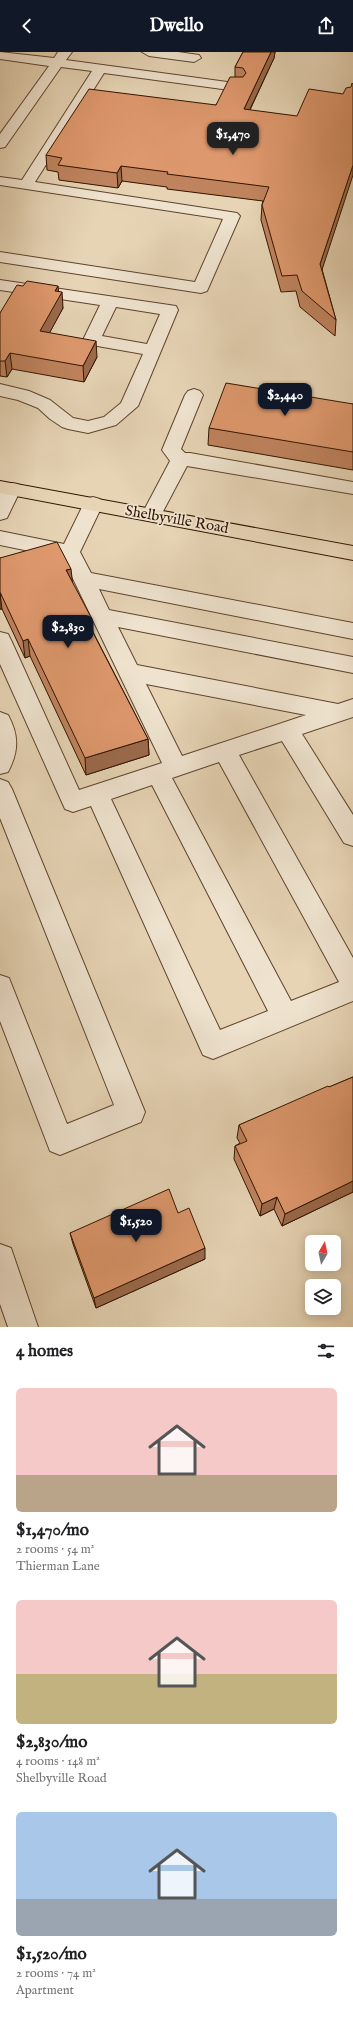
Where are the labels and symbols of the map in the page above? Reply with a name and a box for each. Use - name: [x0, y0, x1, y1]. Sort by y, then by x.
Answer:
- pin: $1,470: [200, 122, 266, 156]
- pin: $2,440: [252, 383, 318, 417]
- street label: Shelbyville Road: [124, 501, 231, 538]
- pin: $2,830: [35, 615, 101, 649]
- pin: $1,520: [103, 1209, 169, 1243]
- north arrow: [305, 1235, 341, 1271]

